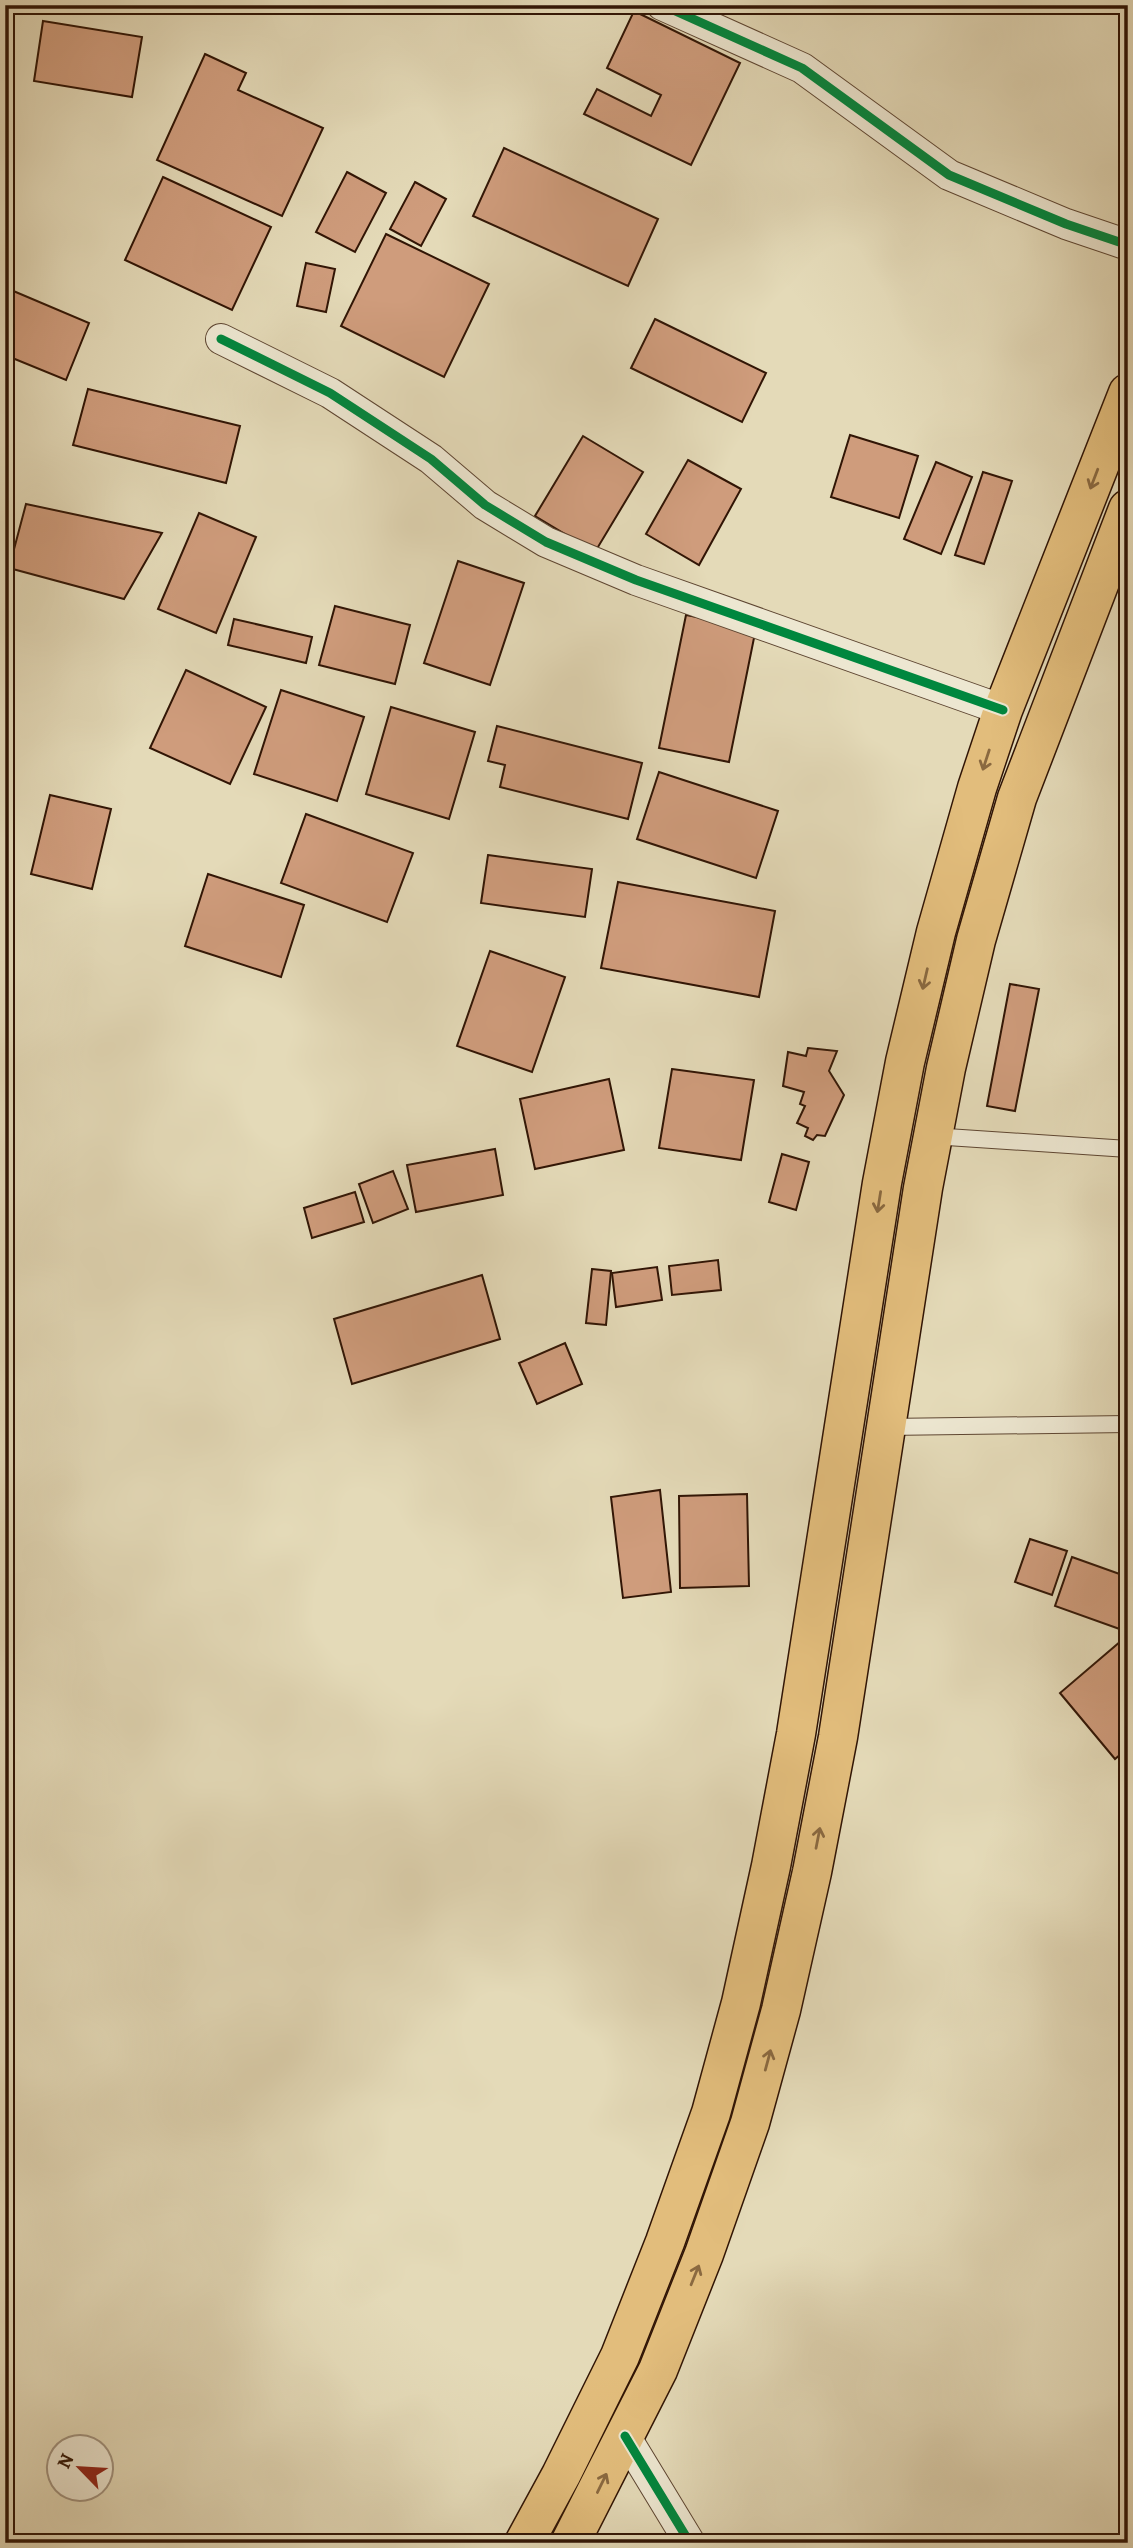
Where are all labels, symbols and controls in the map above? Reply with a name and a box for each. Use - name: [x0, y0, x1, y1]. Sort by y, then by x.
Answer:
- one-way arrow: [1086, 468, 1099, 489]
- one-way arrow: [979, 749, 992, 771]
- one-way arrow: [918, 967, 931, 990]
- one-way arrow: [872, 1190, 885, 1213]
- one-way arrow: [812, 1827, 826, 1850]
- one-way arrow: [762, 2049, 775, 2071]
- one-way arrow: [690, 2265, 703, 2287]
- north arrow: [46, 2432, 116, 2502]
- text: N: [51, 2449, 80, 2473]
- one-way arrow: [596, 2473, 610, 2494]

